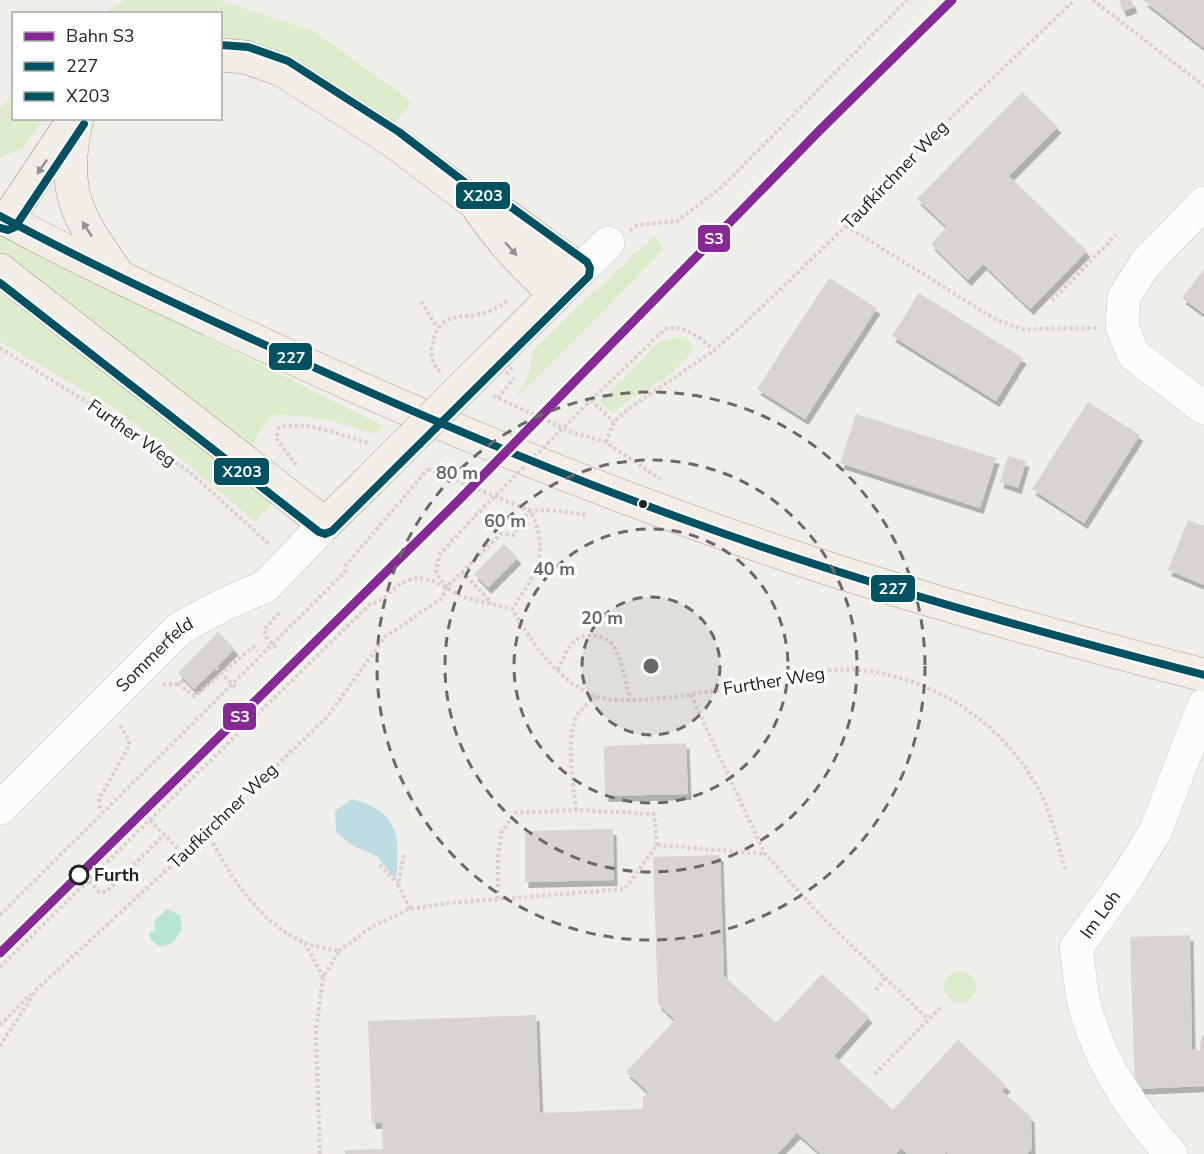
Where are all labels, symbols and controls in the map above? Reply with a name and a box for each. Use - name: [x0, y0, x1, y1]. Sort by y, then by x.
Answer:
- legend: [12, 12, 222, 120]
- text: Bahn S3: [66, 24, 135, 48]
- text: 227: [66, 54, 98, 78]
- text: X203: [66, 84, 110, 108]
- street label: Taufkirchner Weg: [837, 115, 953, 235]
- one-way arrow: [37, 159, 48, 175]
- line badge: X203: [455, 181, 511, 210]
- text: X203: [462, 185, 503, 207]
- one-way arrow: [82, 220, 93, 237]
- line badge: S3: [697, 224, 731, 253]
- text: S3: [704, 228, 724, 250]
- one-way arrow: [504, 242, 518, 257]
- line badge: 227: [268, 342, 313, 371]
- text: 227: [277, 347, 305, 369]
- street label: Further Weg: [83, 394, 181, 472]
- line badge: X203: [213, 457, 270, 486]
- text: X203: [221, 461, 262, 483]
- text: 80 m: [436, 461, 478, 485]
- unlabelled marker: [637, 498, 649, 510]
- text: 60 m: [484, 509, 526, 533]
- text: 40 m: [533, 557, 575, 581]
- line badge: 227: [870, 574, 916, 603]
- text: 227: [879, 578, 907, 600]
- text: 20 m: [581, 606, 623, 630]
- street label: Sommerfeld: [110, 611, 197, 698]
- centre of rings: [641, 656, 661, 676]
- street label: Further Weg: [721, 661, 827, 701]
- line badge: S3: [222, 702, 257, 731]
- text: S3: [230, 706, 250, 728]
- street label: Taufkirchner Weg: [163, 758, 283, 874]
- place label: Furth: [94, 863, 139, 887]
- marker: Furth: [69, 865, 89, 885]
- street label: Im Loh: [1075, 885, 1126, 944]

